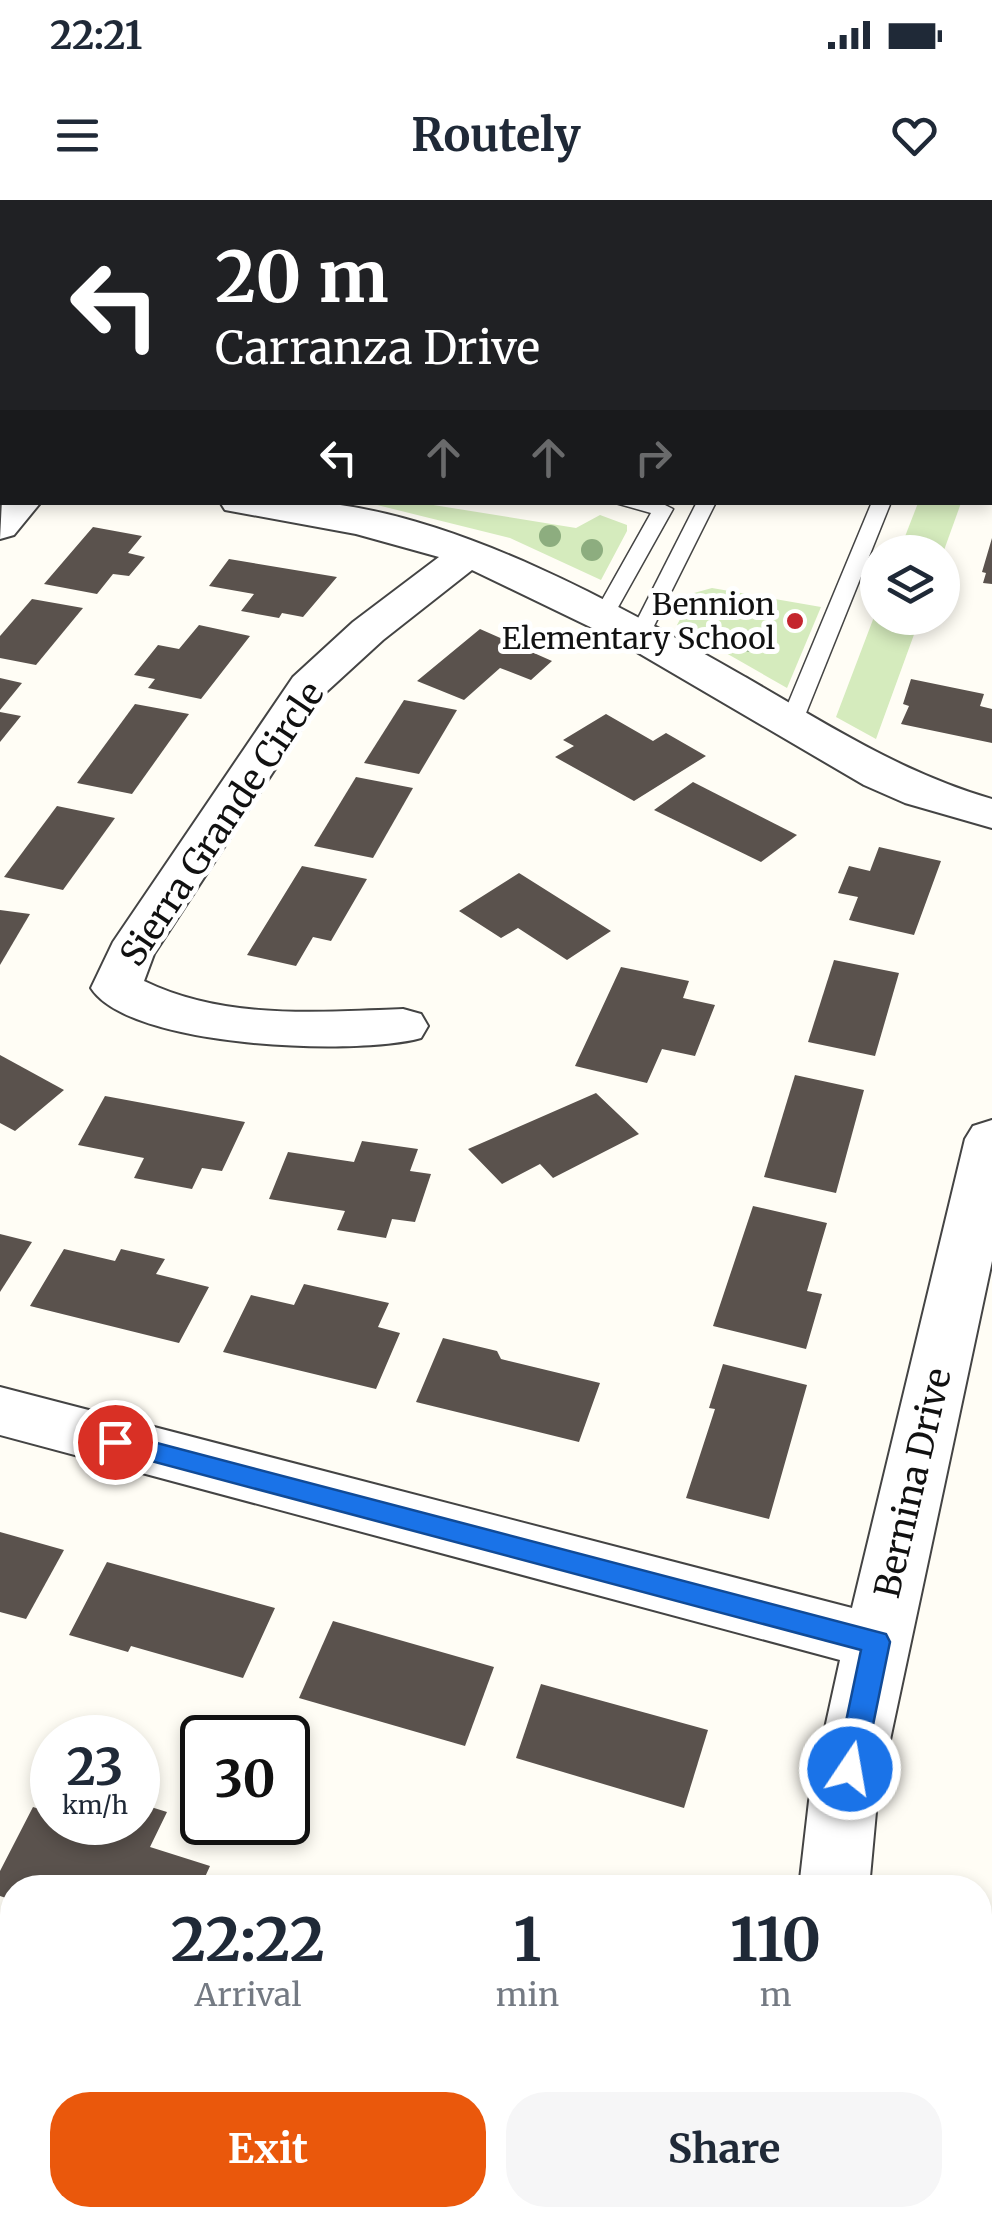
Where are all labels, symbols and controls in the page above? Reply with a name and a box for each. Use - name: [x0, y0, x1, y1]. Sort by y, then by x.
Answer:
- text: 22:21: [50, 12, 142, 59]
- text: Routely: [411, 107, 581, 163]
- icon: menu: [50, 108, 105, 163]
- icon: heart: [887, 108, 942, 163]
- text: 20 m: [215, 233, 389, 321]
- icon: left: [50, 240, 180, 370]
- text: Carranza Drive: [215, 320, 540, 376]
- icon: left: [311, 430, 366, 485]
- icon: ahead: [416, 430, 471, 485]
- icon: ahead: [521, 430, 576, 485]
- icon: right: [626, 430, 681, 485]
- map controls: [860, 535, 960, 635]
- button: layers: [860, 535, 960, 635]
- place label: Bennion Elementary School: [502, 585, 775, 657]
- marker: Bennion Elementary School: [784, 610, 806, 632]
- street label: Sierra Grande Circle: [111, 674, 333, 974]
- street label: Bernina Drive: [865, 1364, 961, 1602]
- pin: [73, 1400, 158, 1485]
- icon: arrive: [88, 1415, 143, 1470]
- speed limit sign: 30: [180, 1715, 310, 1845]
- position arrow: [798, 1717, 902, 1821]
- text: 23: [67, 1736, 123, 1799]
- text: km/h: [62, 1789, 128, 1821]
- text: 22:22: [171, 1902, 325, 1977]
- text: 1: [514, 1902, 541, 1977]
- text: 110: [730, 1902, 821, 1977]
- text: Arrival: [194, 1975, 301, 2015]
- text: min: [496, 1975, 559, 2015]
- text: m: [760, 1975, 791, 2015]
- button: Exit: [50, 2092, 486, 2207]
- button: Share: [506, 2092, 942, 2207]

